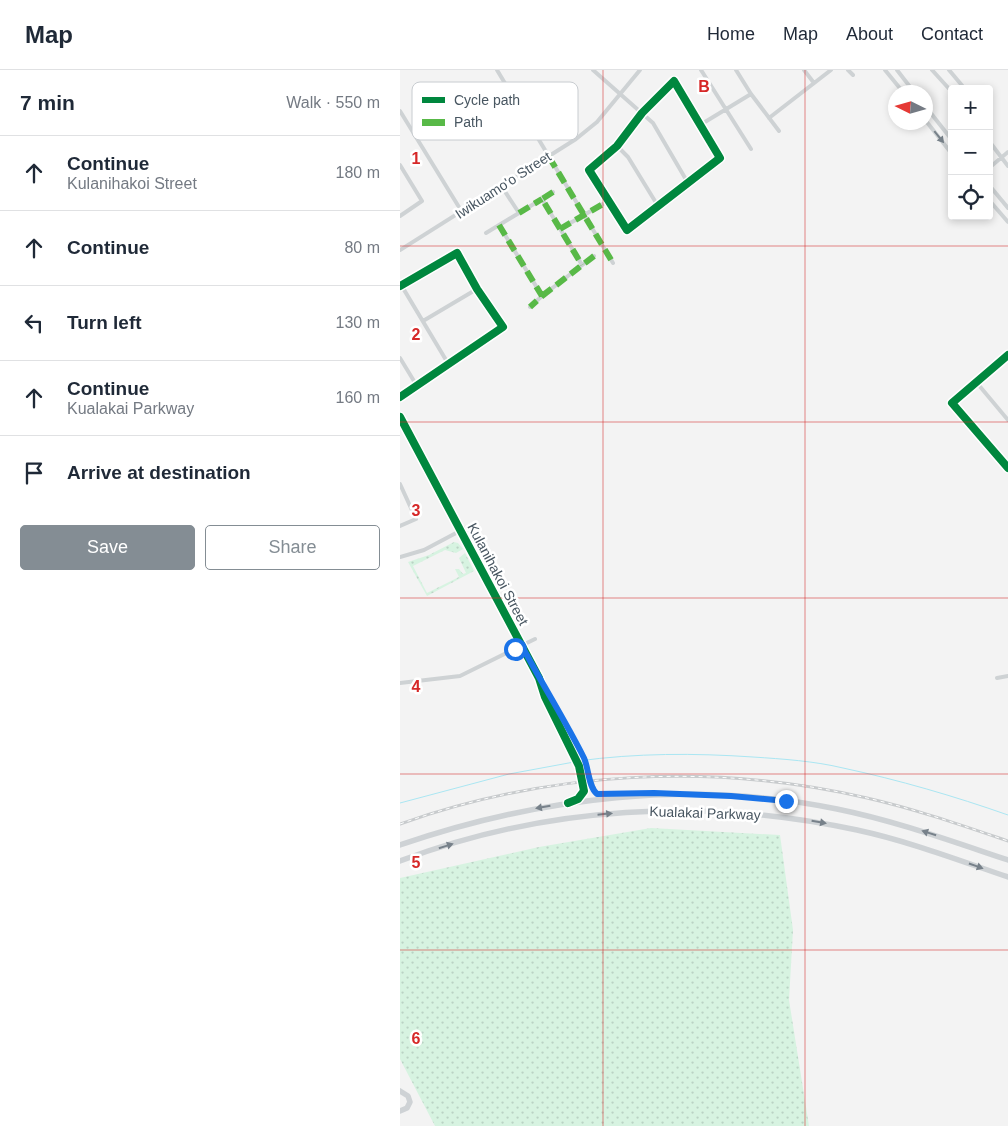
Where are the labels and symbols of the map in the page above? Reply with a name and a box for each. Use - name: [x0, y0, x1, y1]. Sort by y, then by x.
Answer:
- text: B: [698, 78, 710, 95]
- legend: [412, 82, 578, 140]
- north arrow: [888, 85, 933, 130]
- text: Cycle path: [454, 92, 520, 108]
- text: Path: [454, 114, 483, 130]
- one-way arrow: [933, 131, 944, 144]
- street label: Iwikuamo'o Street: [452, 148, 554, 222]
- text: 1: [412, 150, 421, 167]
- text: 2: [412, 326, 421, 343]
- text: 3: [412, 502, 421, 519]
- street label: Kulanihakoi Street: [464, 520, 532, 628]
- route start: [504, 638, 527, 661]
- text: 4: [412, 678, 421, 695]
- route end: [775, 790, 798, 813]
- one-way arrow: [536, 803, 551, 811]
- street label: Kualakai Parkway: [649, 803, 761, 823]
- one-way arrow: [598, 810, 614, 818]
- one-way arrow: [812, 819, 828, 827]
- one-way arrow: [921, 829, 936, 836]
- one-way arrow: [439, 841, 454, 849]
- text: 5: [412, 854, 421, 871]
- one-way arrow: [968, 862, 983, 870]
- text: 6: [412, 1030, 421, 1047]

